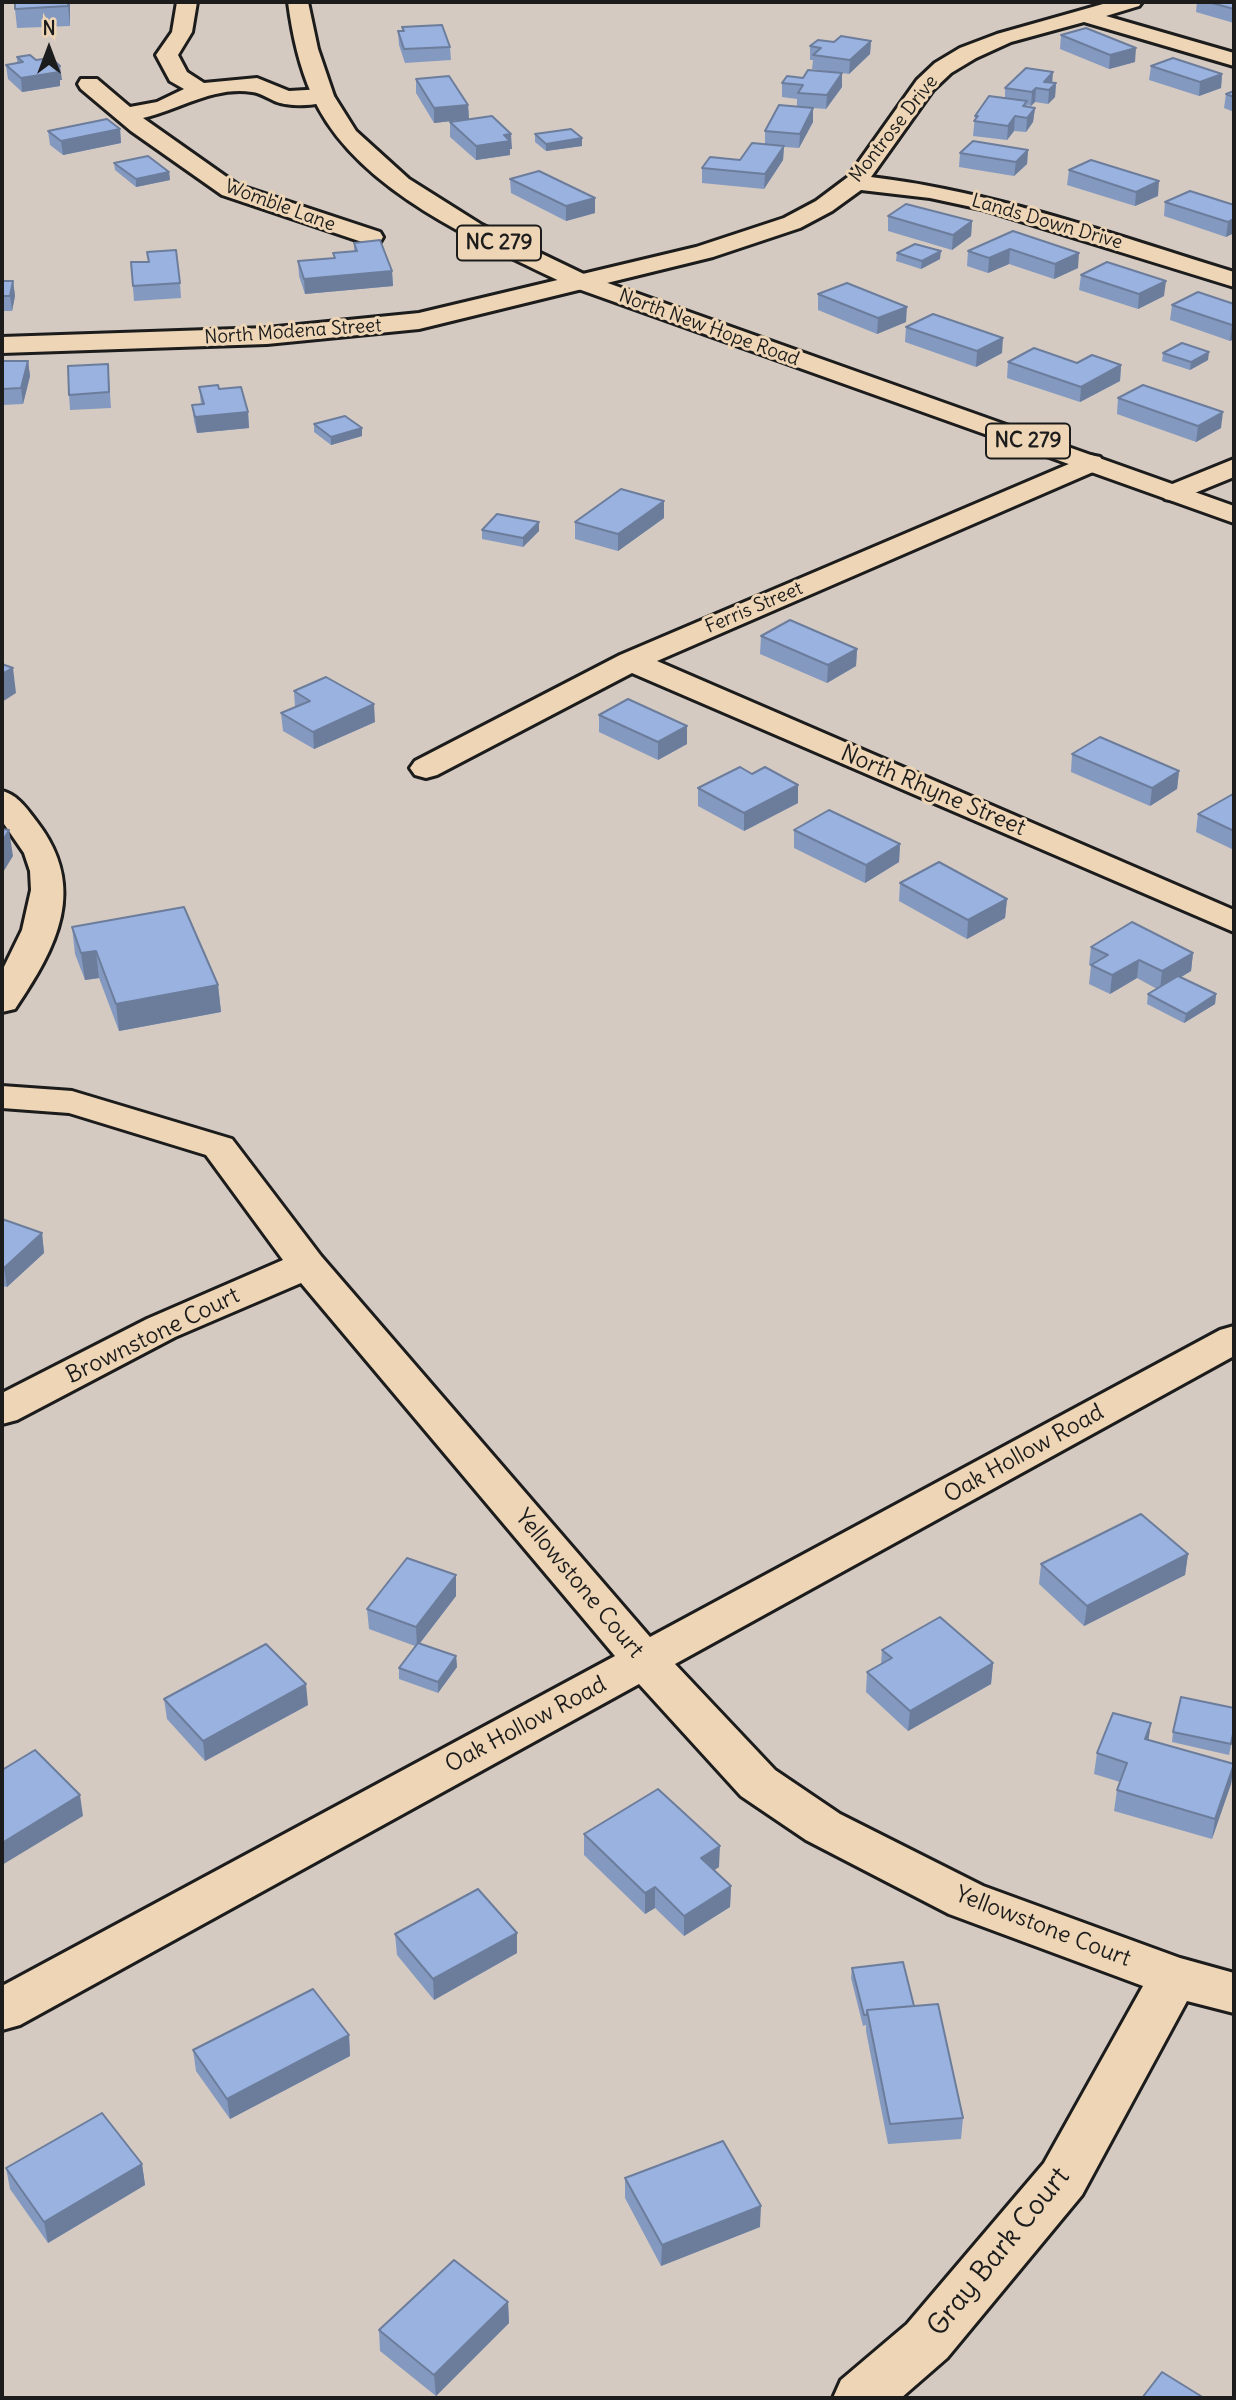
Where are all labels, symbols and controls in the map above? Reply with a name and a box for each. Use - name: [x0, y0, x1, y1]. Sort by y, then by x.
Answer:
- north arrow: [14, 14, 84, 84]
- text: N: [42, 16, 56, 40]
- street label: Montrose Drive: [845, 71, 943, 187]
- street label: Womble Lane: [222, 175, 338, 237]
- street label: Lands Down Drive: [969, 190, 1125, 254]
- road number: NC 279: [457, 226, 541, 260]
- street label: North New Hope Road: [616, 285, 802, 371]
- street label: North Modena Street: [204, 314, 382, 350]
- road number: NC 279: [986, 424, 1070, 458]
- street label: Ferris Street: [702, 577, 806, 639]
- street label: North Rhyne Street: [837, 740, 1029, 842]
- street label: Brownstone Court: [62, 1282, 244, 1390]
- street label: Oak Hollow Road: [939, 1399, 1109, 1509]
- street label: Yellowstone Court: [509, 1504, 649, 1664]
- street label: Oak Hollow Road: [441, 1671, 611, 1779]
- street label: Yellowstone Court: [951, 1881, 1135, 1973]
- street label: Gray Bark Court: [921, 2161, 1077, 2343]

